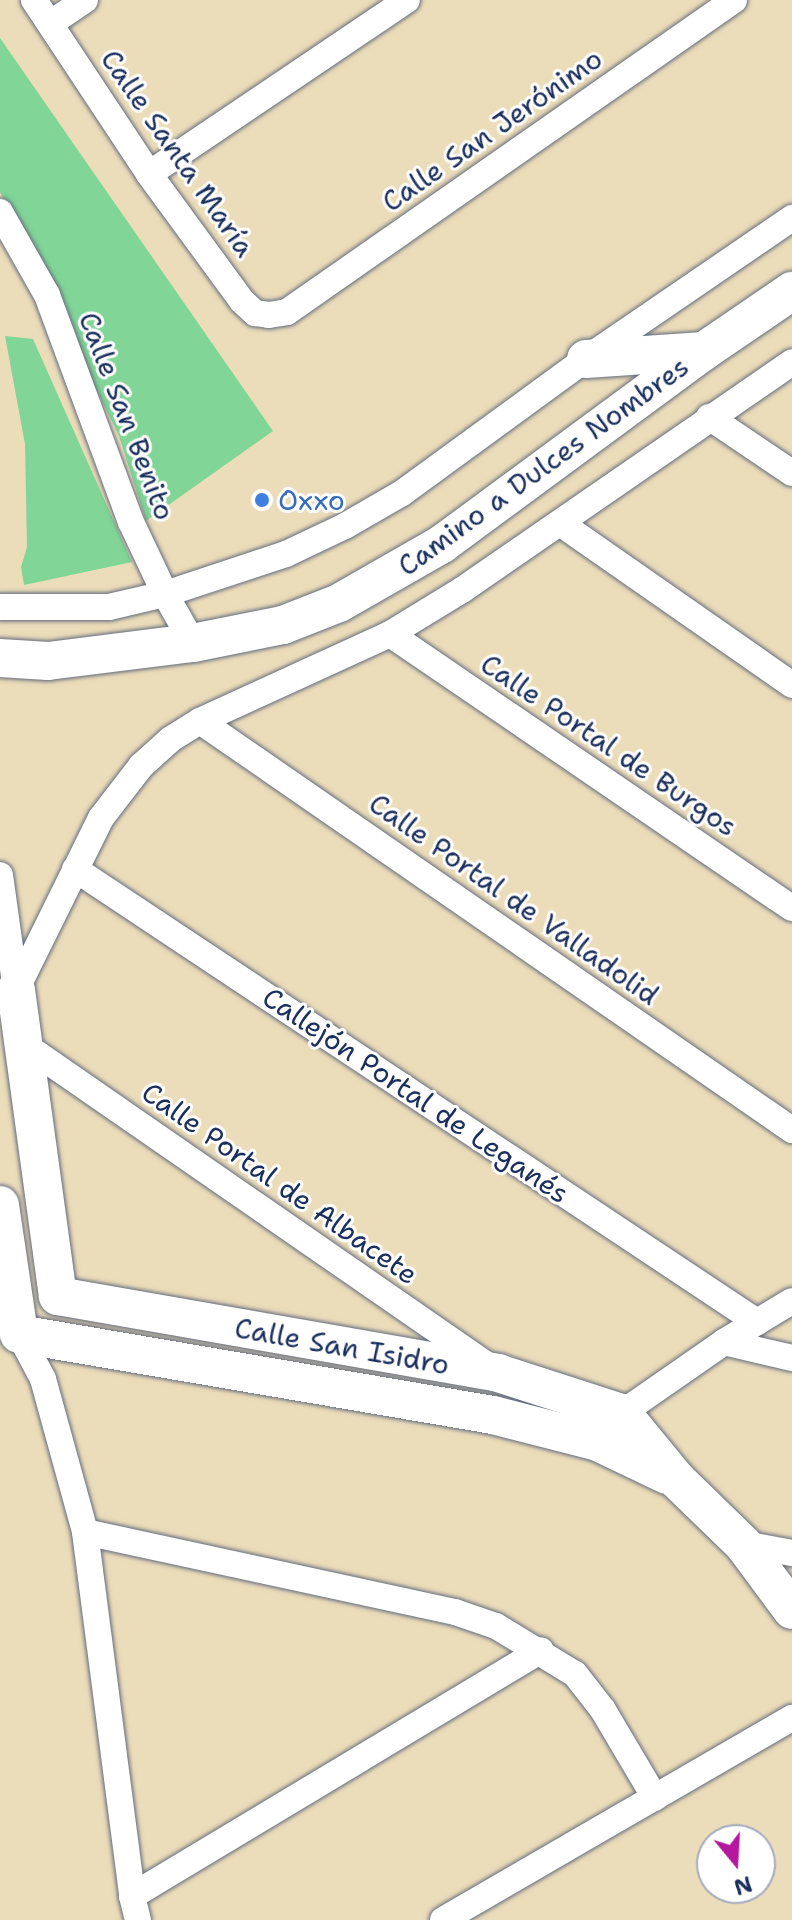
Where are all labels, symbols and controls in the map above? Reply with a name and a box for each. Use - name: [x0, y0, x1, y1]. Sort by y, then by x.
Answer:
- street label: Calle San Jerónimo: [375, 41, 609, 219]
- street label: Calle Santa María: [94, 43, 262, 263]
- street label: Calle San Benito: [72, 307, 182, 525]
- street label: Camino a Dulces Nombres: [391, 349, 695, 583]
- place label: Oxxo: [278, 483, 345, 517]
- marker: Oxxo: [253, 491, 271, 509]
- street label: Calle Portal de Burgos: [474, 647, 744, 843]
- street label: Calle Portal de Valladolid: [363, 786, 665, 1012]
- street label: Callejón Portal de Leganés: [256, 980, 576, 1210]
- street label: Calle Portal de Albacete: [136, 1075, 424, 1291]
- street label: Calle San Isidro: [232, 1311, 452, 1381]
- north arrow: [696, 1824, 776, 1904]
- text: N: [730, 1869, 756, 1902]

